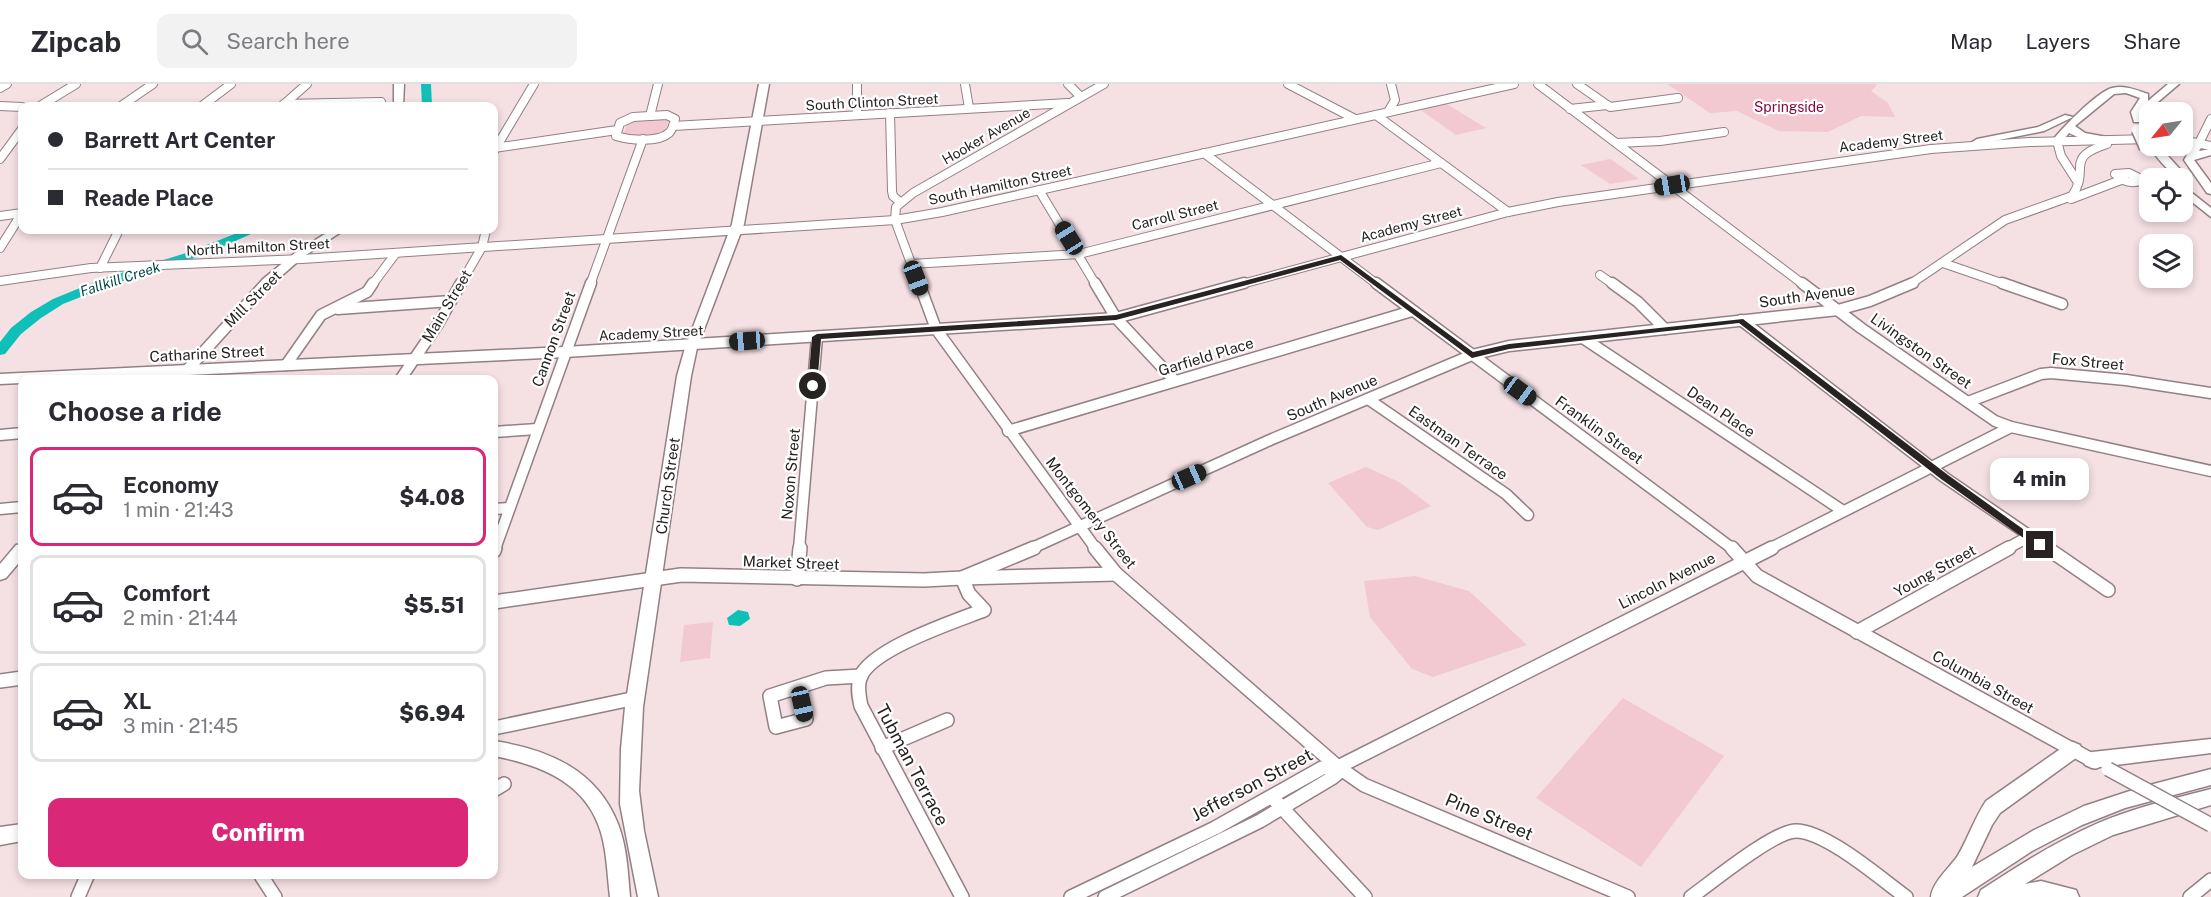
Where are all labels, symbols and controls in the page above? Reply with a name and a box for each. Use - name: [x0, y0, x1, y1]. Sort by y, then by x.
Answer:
- search box: [157, 14, 577, 68]
- text: Zipcab: [30, 25, 121, 58]
- icon: search: [178, 25, 211, 58]
- text: Search here: [226, 28, 350, 54]
- text: Map: [1950, 29, 1993, 54]
- text: Layers: [2026, 29, 2090, 54]
- text: Share: [2123, 29, 2181, 54]
- street label: South Clinton Street: [805, 91, 939, 113]
- park label: Springside: [1754, 99, 1824, 115]
- north arrow: [2139, 102, 2193, 156]
- map controls: [2139, 102, 2193, 288]
- street label: Hooker Avenue: [939, 104, 1033, 168]
- text: Barrett Art Center: [84, 127, 275, 153]
- street label: Academy Street: [1838, 127, 1944, 155]
- street label: South Hamilton Street: [927, 162, 1073, 208]
- button: locate: [2139, 168, 2193, 222]
- car: [1653, 173, 1691, 197]
- text: Reade Place: [84, 185, 214, 211]
- street label: Carroll Street: [1130, 197, 1220, 233]
- street label: Academy Street: [1358, 203, 1464, 245]
- car: [1052, 218, 1086, 258]
- button: layers: [2139, 234, 2193, 288]
- street label: North Hamilton Street: [186, 235, 330, 259]
- water label: Fallkill Creek: [78, 258, 162, 299]
- car: [901, 258, 931, 298]
- street label: Main Street: [418, 266, 475, 345]
- street label: Mill Street: [221, 267, 285, 331]
- street label: South Avenue: [1758, 280, 1856, 311]
- street label: Cannon Street: [528, 289, 579, 389]
- street label: Livingston Street: [1868, 309, 1975, 392]
- street label: Academy Street: [598, 322, 704, 344]
- car: [728, 331, 766, 351]
- street label: Garfield Place: [1156, 334, 1256, 379]
- street label: Catharine Street: [149, 342, 265, 365]
- street label: Fox Street: [2051, 350, 2125, 373]
- street label: South Avenue: [1284, 371, 1380, 424]
- route start: [799, 372, 826, 399]
- car: [1500, 373, 1540, 409]
- street label: Dean Place: [1684, 383, 1758, 441]
- street label: Franklin Street: [1552, 392, 1647, 467]
- text: Choose a ride: [48, 395, 222, 427]
- street label: Eastman Terrace: [1406, 402, 1511, 483]
- street label: Noxon Street: [778, 427, 803, 520]
- street label: Church Street: [652, 436, 683, 535]
- street label: Montgomery Street: [1043, 454, 1140, 572]
- callout: 4 min: [1990, 458, 2090, 500]
- car: [1169, 461, 1209, 493]
- text: 4 min: [2013, 467, 2066, 491]
- icon: car: [51, 470, 105, 524]
- text: Economy: [123, 472, 219, 498]
- text: $4.08: [399, 484, 465, 510]
- text: 1 min · 21:43: [123, 498, 234, 522]
- route end: [2026, 531, 2053, 558]
- street label: Young Street: [1891, 541, 1979, 600]
- street label: Lincoln Avenue: [1616, 549, 1718, 612]
- street label: Market Street: [742, 552, 840, 573]
- icon: car: [51, 578, 105, 632]
- text: Comfort: [123, 580, 210, 606]
- text: $5.51: [403, 592, 465, 618]
- text: 2 min · 21:44: [123, 606, 237, 630]
- street label: Columbia Street: [1930, 647, 2037, 717]
- car: [789, 684, 815, 724]
- icon: car: [51, 686, 105, 740]
- text: XL: [123, 688, 151, 714]
- text: $6.94: [399, 700, 465, 726]
- street label: Tubman Terrace: [872, 700, 953, 829]
- text: 3 min · 21:45: [123, 714, 238, 738]
- street label: Jefferson Street: [1188, 744, 1316, 825]
- street label: Pine Street: [1442, 789, 1536, 844]
- button: Confirm: [48, 798, 468, 867]

